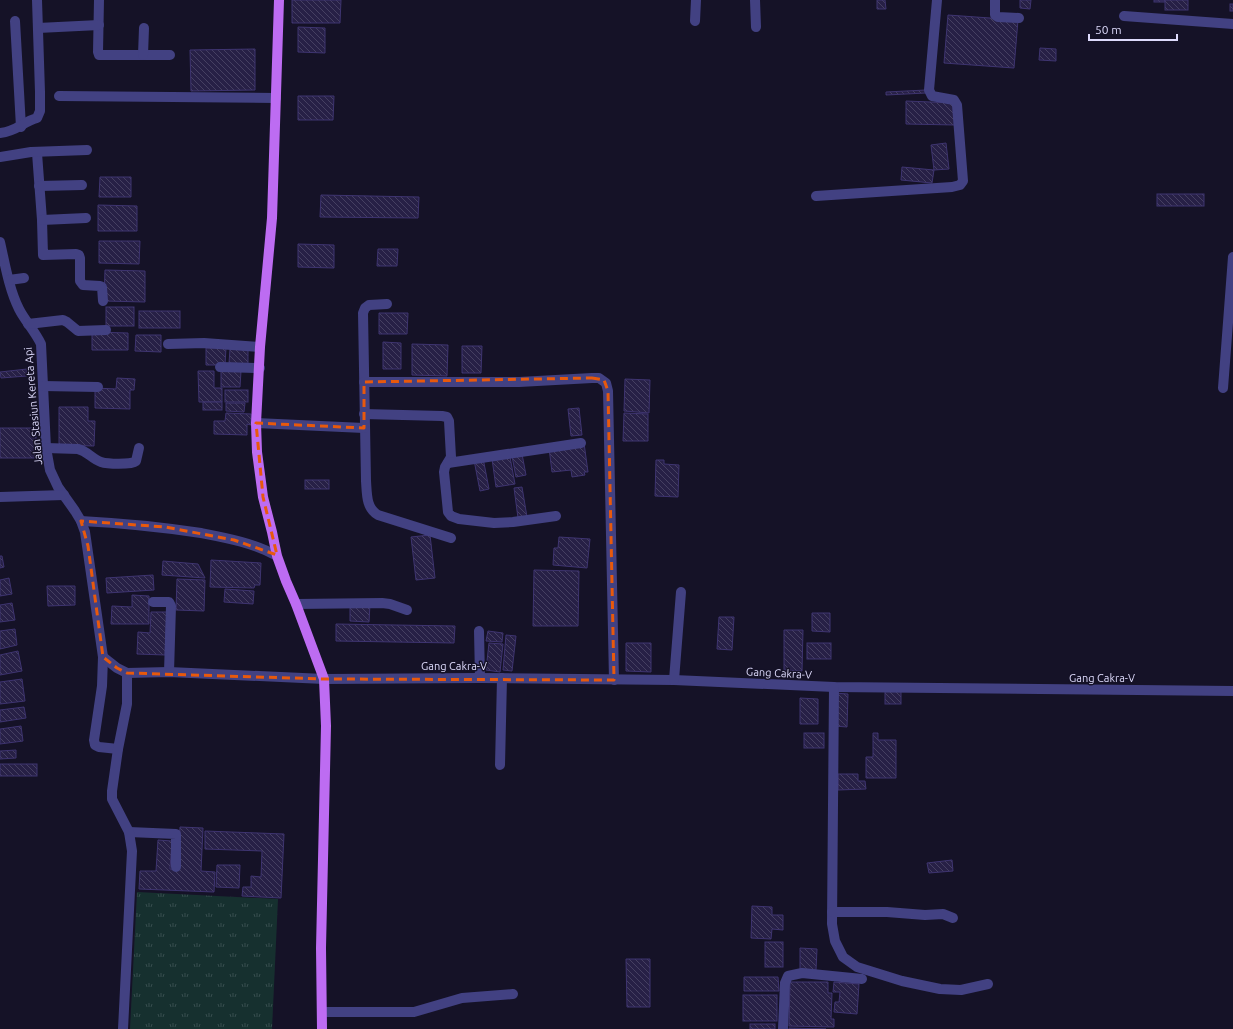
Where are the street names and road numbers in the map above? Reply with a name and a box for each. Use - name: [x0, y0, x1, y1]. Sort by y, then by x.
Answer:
- street label: Jalan Stasiun Kereta Api: [22, 347, 44, 465]
- street label: Gang Cakra-V: [421, 660, 487, 672]
- street label: Gang Cakra-V: [746, 665, 812, 681]
- street label: Gang Cakra-V: [1069, 672, 1135, 684]

